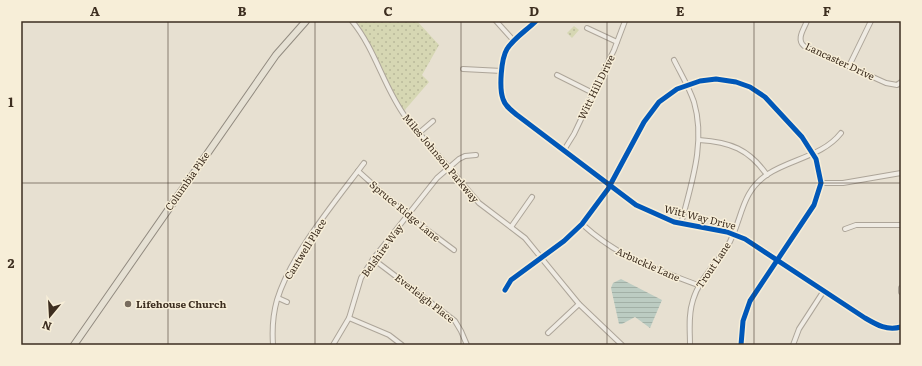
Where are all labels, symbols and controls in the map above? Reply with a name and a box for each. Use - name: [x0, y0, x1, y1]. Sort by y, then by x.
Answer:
- text: A: [90, 1, 100, 20]
- text: B: [238, 1, 247, 20]
- text: C: [383, 1, 393, 20]
- text: D: [529, 1, 539, 20]
- text: E: [676, 1, 685, 20]
- text: F: [823, 1, 831, 20]
- street label: Lancaster Drive: [803, 38, 877, 83]
- street label: Witt Hill Drive: [573, 52, 618, 122]
- text: 1: [8, 92, 14, 111]
- street label: Miles Johnson Parkway: [400, 110, 483, 205]
- street label: Columbia Pike: [161, 148, 213, 213]
- street label: Spruce Ridge Lane: [367, 177, 444, 245]
- street label: Witt Way Drive: [663, 200, 738, 233]
- street label: Cantwell Place: [280, 215, 329, 282]
- street label: Belshire Way: [357, 220, 406, 279]
- street label: Trout Lane: [692, 239, 734, 291]
- street label: Arbuckle Lane: [614, 243, 683, 284]
- text: 2: [8, 253, 15, 272]
- street label: Everleigh Place: [392, 269, 458, 326]
- north arrow: [30, 296, 70, 336]
- place label: Lifehouse Church: [136, 296, 226, 311]
- marker: Lifehouse Church: [123, 299, 133, 309]
- text: N: [40, 317, 53, 335]

